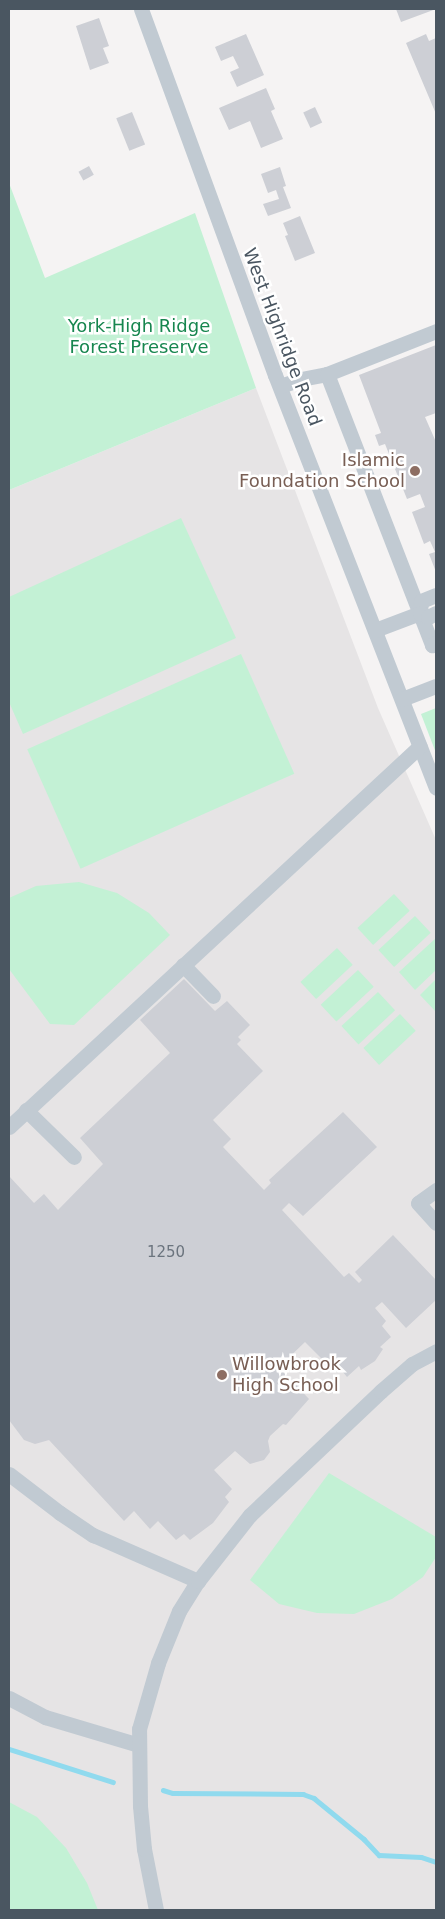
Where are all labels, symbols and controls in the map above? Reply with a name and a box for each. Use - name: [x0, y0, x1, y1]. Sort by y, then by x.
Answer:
- street label: West Highridge Road: [238, 245, 326, 429]
- park label: York-High Ridge Forest Preserve: [68, 316, 210, 358]
- place label: Islamic Foundation School: [239, 450, 405, 492]
- marker: Islamic Foundation School: [409, 465, 421, 477]
- house number: 1250: [147, 1244, 185, 1262]
- place label: Willowbrook High School: [232, 1354, 341, 1396]
- marker: Willowbrook High School: [216, 1369, 228, 1381]

